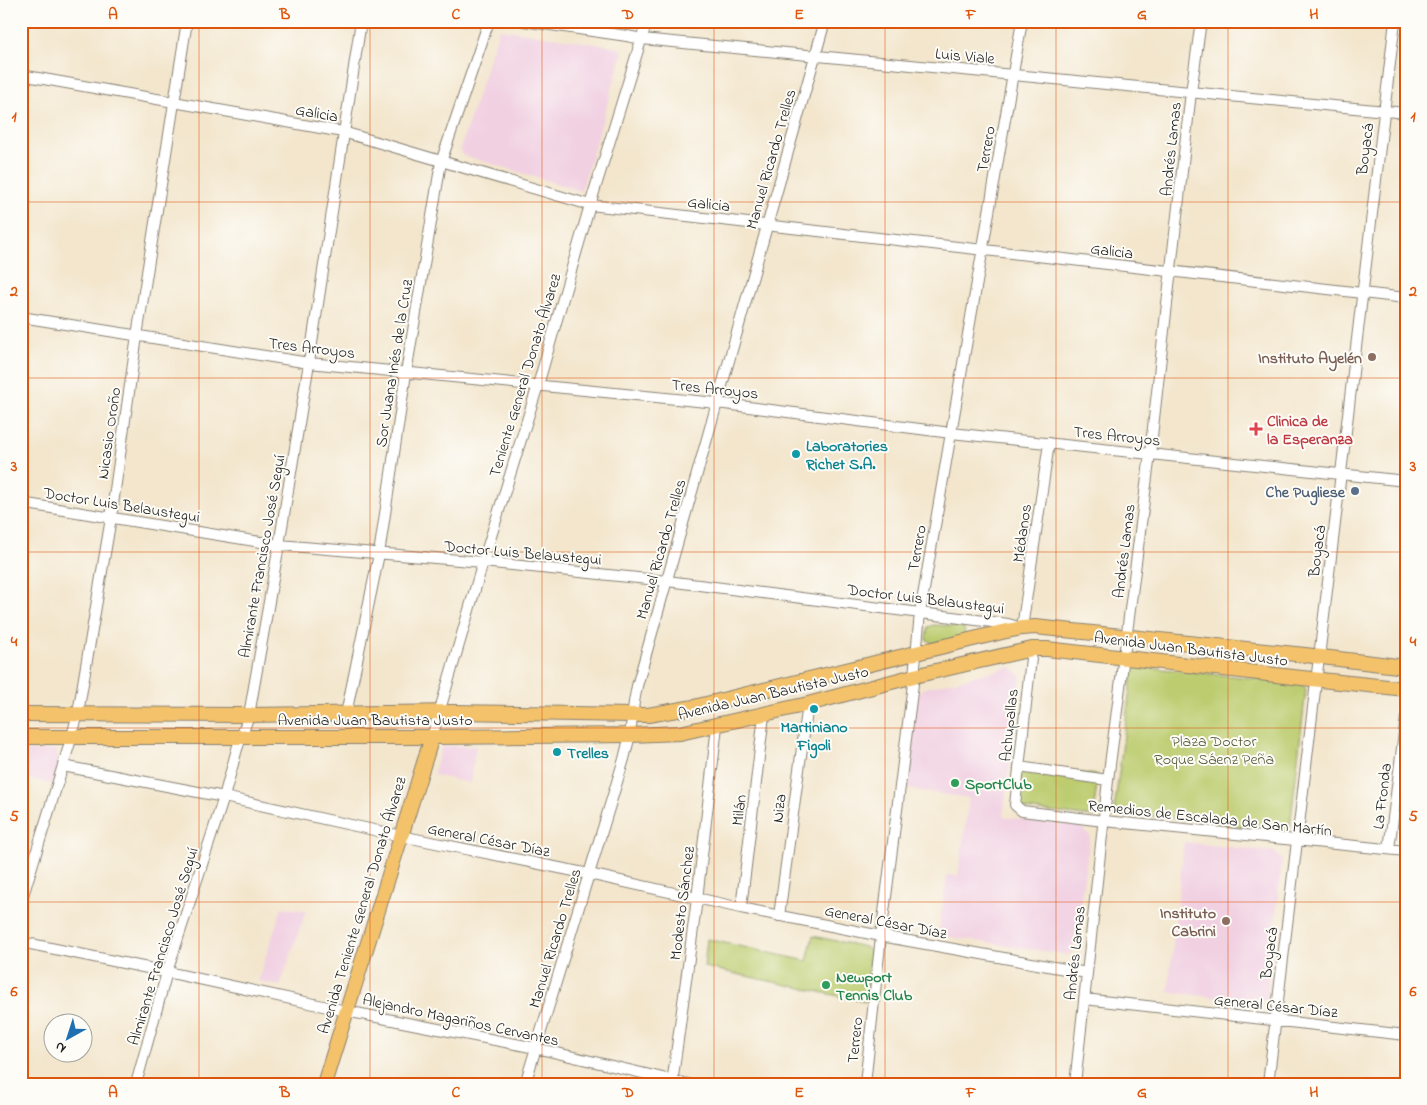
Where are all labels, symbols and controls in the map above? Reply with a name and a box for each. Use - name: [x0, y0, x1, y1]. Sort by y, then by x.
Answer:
- text: A: [108, 3, 118, 27]
- text: B: [279, 3, 291, 27]
- text: C: [452, 3, 461, 27]
- text: D: [621, 3, 634, 27]
- text: E: [794, 3, 804, 27]
- text: F: [965, 3, 977, 27]
- text: G: [1137, 3, 1147, 27]
- text: H: [1309, 3, 1319, 27]
- street label: Luis Viale: [934, 42, 996, 72]
- street label: Manuel Ricardo Trelles: [740, 87, 803, 233]
- street label: Galicia: [293, 98, 340, 130]
- street label: Andrés Lamas: [1155, 101, 1189, 198]
- text: 1: [11, 105, 17, 129]
- text: 1: [1410, 105, 1416, 129]
- street label: Boyacá: [1351, 122, 1381, 177]
- street label: Terrero: [971, 124, 1003, 174]
- street label: Galicia: [686, 191, 731, 219]
- street label: Galicia: [1089, 237, 1134, 267]
- street label: Teniente General Donato Álvarez: [483, 271, 568, 480]
- street label: Sor Juana Inés de la Cruz: [370, 277, 420, 449]
- text: 2: [9, 280, 18, 304]
- text: 2: [1408, 280, 1417, 304]
- street label: Tres Arroyos: [267, 332, 357, 366]
- place label: Instituto Ayelén: [1258, 347, 1362, 372]
- marker: Instituto Ayelén: [1366, 351, 1378, 363]
- street label: Tres Arroyos: [670, 373, 760, 406]
- street label: Nicasio Oroño: [92, 386, 128, 481]
- place label: Clinica de la Esperanza: [1267, 410, 1353, 452]
- street label: Tres Arroyos: [1072, 420, 1162, 453]
- marker: Clinica de la Esperanza: [1249, 422, 1263, 436]
- place label: Laboratories Richet S.A.: [805, 435, 888, 477]
- marker: Laboratories Richet S.A.: [790, 448, 802, 460]
- street label: Almirante Francisco José Seguí: [233, 453, 293, 660]
- text: 3: [10, 455, 18, 479]
- text: 3: [1409, 455, 1417, 479]
- street label: Manuel Ricardo Trelles: [630, 477, 693, 623]
- place label: Che Pugliese: [1265, 481, 1346, 506]
- street label: Doctor Luis Belaustegui: [41, 482, 202, 530]
- marker: Che Pugliese: [1349, 485, 1361, 497]
- street label: Médanos: [1007, 502, 1039, 564]
- street label: Andrés Lamas: [1107, 503, 1143, 600]
- street label: Terrero: [902, 523, 934, 573]
- street label: Boyacá: [1303, 524, 1333, 579]
- street label: Doctor Luis Belaustegui: [442, 535, 603, 573]
- street label: Doctor Luis Belaustegui: [845, 578, 1006, 622]
- street label: Avenida Juan Bautista Justo: [1092, 626, 1289, 674]
- text: 4: [10, 630, 18, 654]
- text: 4: [1409, 630, 1417, 654]
- street label: Avenida Juan Bautista Justo: [676, 660, 871, 728]
- street label: Achupallas: [994, 688, 1026, 763]
- marker: Martiniano Figoli: [808, 703, 820, 715]
- street label: Avenida Juan Bautista Justo: [277, 709, 473, 733]
- place label: Martiniano Figoli: [780, 716, 848, 759]
- park label: Plaza Doctor Roque Sáenz Peña: [1154, 730, 1274, 772]
- place label: Trelles: [567, 742, 609, 766]
- marker: Trelles: [551, 746, 563, 758]
- street label: La Fronda: [1367, 762, 1399, 831]
- place label: SportClub: [965, 773, 1032, 797]
- street label: Avenida Teniente General Donato Álvarez: [312, 774, 414, 1037]
- marker: SportClub: [949, 777, 961, 789]
- street label: Niza: [766, 792, 794, 824]
- street label: Milán: [726, 793, 754, 827]
- street label: Remedios de Escalada de San Martín: [1087, 794, 1333, 844]
- text: 5: [9, 805, 19, 829]
- text: 5: [1408, 805, 1418, 829]
- street label: General César Díaz: [425, 817, 552, 865]
- street label: Almirante Francisco José Seguí: [122, 844, 206, 1049]
- street label: Modesto Sánchez: [664, 844, 702, 962]
- street label: Manuel Ricardo Trelles: [523, 866, 589, 1011]
- street label: General César Díaz: [822, 899, 949, 947]
- place label: Instituto Cabrini: [1160, 902, 1216, 944]
- street label: Andrés Lamas: [1059, 905, 1093, 1002]
- marker: Instituto Cabrini: [1220, 915, 1232, 927]
- street label: Boyacá: [1255, 926, 1285, 981]
- place label: Newport Tennis Club: [836, 966, 913, 1008]
- marker: Newport Tennis Club: [820, 979, 832, 991]
- text: 6: [9, 980, 18, 1004]
- text: 6: [1408, 980, 1417, 1004]
- street label: Alejandro Magariños Cervantes: [360, 988, 561, 1054]
- street label: General César Díaz: [1213, 989, 1339, 1025]
- north arrow: [42, 1012, 92, 1062]
- street label: Terrero: [842, 1016, 870, 1065]
- text: N: [50, 1036, 71, 1058]
- text: A: [108, 1081, 118, 1105]
- text: B: [279, 1081, 291, 1105]
- text: C: [452, 1081, 461, 1105]
- text: D: [621, 1081, 634, 1105]
- text: E: [794, 1081, 804, 1105]
- text: F: [965, 1081, 977, 1105]
- text: G: [1137, 1081, 1147, 1105]
- text: H: [1309, 1081, 1319, 1105]

